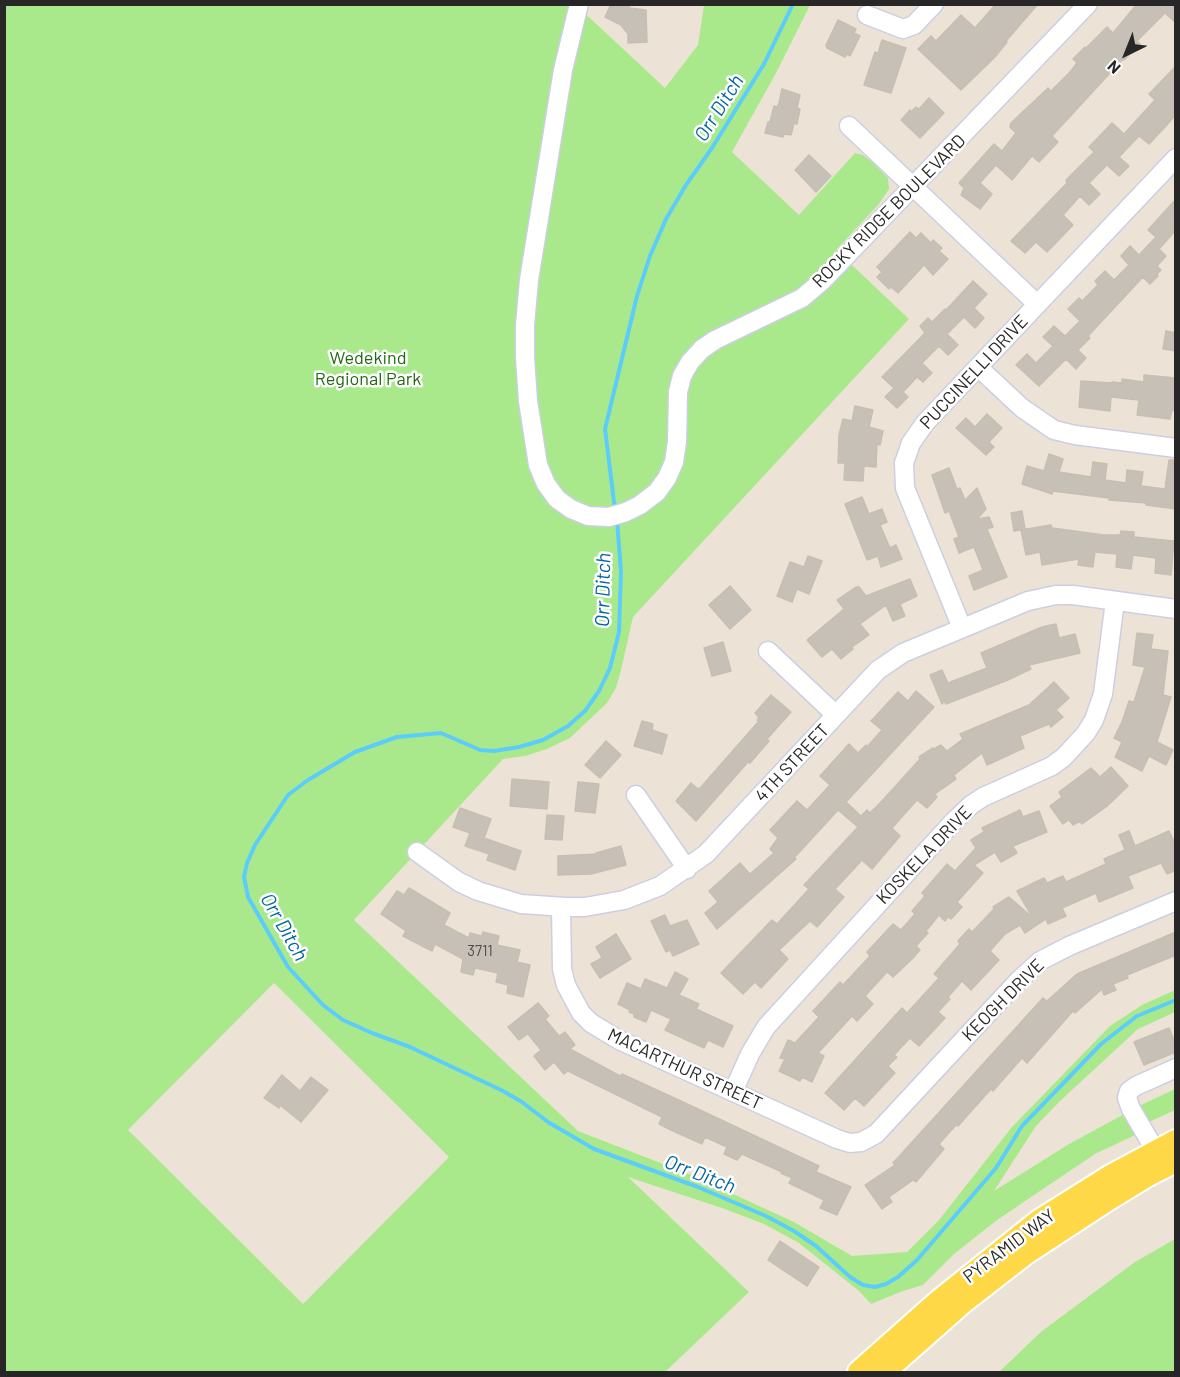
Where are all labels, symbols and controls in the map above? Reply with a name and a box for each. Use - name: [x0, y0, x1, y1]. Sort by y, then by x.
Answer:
- north arrow: [1096, 24, 1156, 84]
- text: N: [1103, 57, 1124, 78]
- water label: Orr Ditch: [689, 70, 749, 146]
- street label: ROCKY RIDGE BOULEVARD: [808, 130, 970, 292]
- street label: PUCCINELLI DRIVE: [916, 310, 1032, 434]
- park label: Wedekind Regional Park: [315, 347, 421, 389]
- water label: Orr Ditch: [590, 553, 616, 627]
- street label: 4TH STREET: [750, 719, 834, 807]
- street label: KOSKELA DRIVE: [872, 801, 976, 909]
- water label: Orr Ditch: [255, 889, 313, 965]
- house number: 3711: [467, 942, 493, 960]
- street label: KEOGH DRIVE: [957, 954, 1049, 1046]
- street label: MACARTHUR STREET: [604, 1024, 766, 1114]
- water label: Orr Ditch: [661, 1149, 739, 1199]
- street label: PYRAMID WAY: [959, 1204, 1059, 1288]

